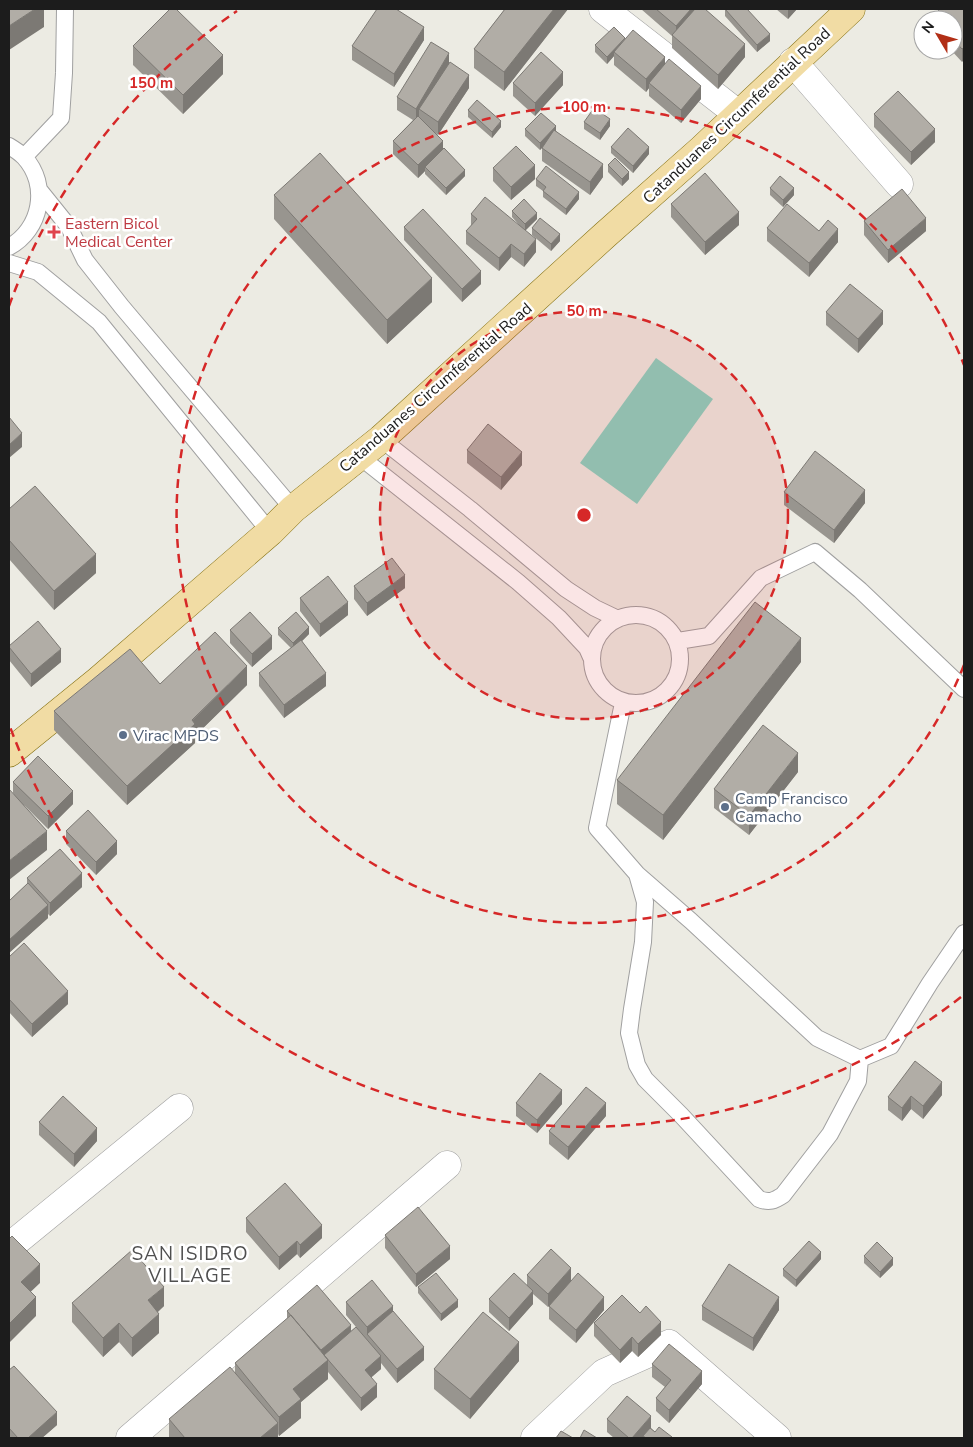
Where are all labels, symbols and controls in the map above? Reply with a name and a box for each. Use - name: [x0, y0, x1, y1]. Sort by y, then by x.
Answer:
- north arrow: [913, 10, 963, 60]
- text: N: [917, 17, 939, 37]
- street label: Catanduanes Circumferential Road: [638, 23, 835, 209]
- text: 150 m: [129, 73, 173, 93]
- text: 100 m: [562, 97, 606, 117]
- place label: Eastern Bicol Medical Center: [65, 213, 173, 253]
- marker: Eastern Bicol Medical Center: [47, 225, 61, 239]
- street label: Catanduanes Circumferential Road: [334, 298, 537, 478]
- text: 50 m: [566, 301, 602, 321]
- centre of rings: [575, 506, 593, 524]
- place label: Virac MPDS: [132, 725, 219, 747]
- marker: Virac MPDS: [117, 729, 129, 741]
- place label: Camp Francisco Camacho: [735, 788, 848, 828]
- marker: Camp Francisco Camacho: [719, 801, 731, 813]
- district label: SAN ISIDRO VILLAGE: [131, 1241, 249, 1289]

